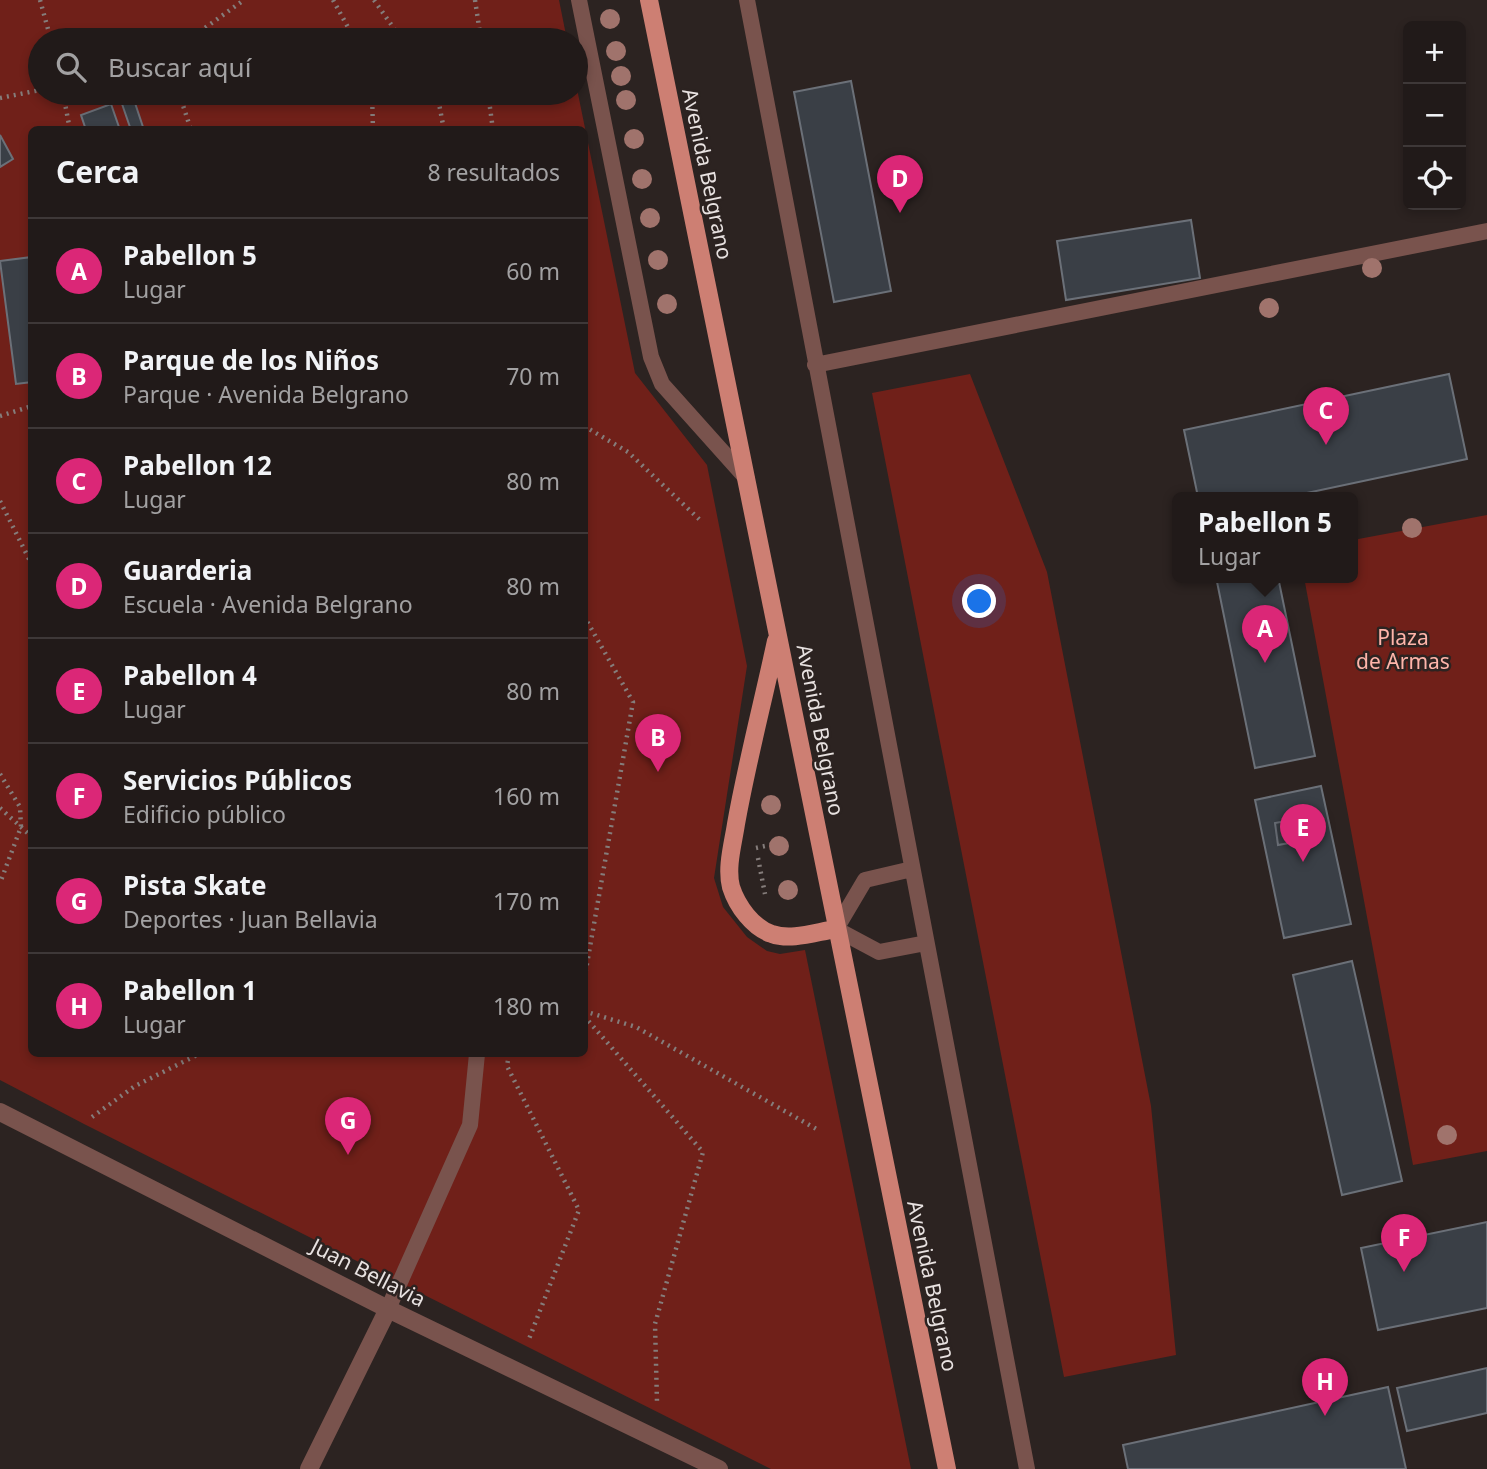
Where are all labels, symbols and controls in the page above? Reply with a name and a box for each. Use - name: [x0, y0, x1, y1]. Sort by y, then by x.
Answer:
- map controls: [1403, 21, 1466, 210]
- button: +: [1403, 21, 1466, 84]
- search box: [28, 28, 588, 105]
- icon: search: [52, 48, 90, 86]
- text: Buscar aquí: [108, 49, 251, 85]
- button: −: [1403, 84, 1466, 147]
- street label: Avenida Belgrano: [676, 86, 740, 262]
- button: locate: [1403, 147, 1466, 210]
- text: Cerca: [56, 151, 139, 192]
- pin: D: [877, 155, 923, 213]
- text: 8 resultados: [427, 156, 560, 188]
- text: Pabellon 5: [123, 237, 257, 273]
- text: A: [71, 255, 87, 287]
- text: 60 m: [506, 255, 560, 287]
- text: Lugar: [123, 273, 186, 305]
- text: Parque de los Niños: [123, 342, 379, 378]
- text: B: [71, 360, 87, 392]
- text: 70 m: [506, 360, 560, 392]
- text: Parque · Avenida Belgrano: [123, 378, 409, 410]
- pin: C: [1303, 387, 1349, 445]
- text: Pabellon 12: [123, 447, 272, 483]
- text: C: [72, 465, 86, 497]
- text: 80 m: [506, 465, 560, 497]
- text: Lugar: [123, 483, 186, 515]
- popup: [1172, 492, 1358, 583]
- text: Pabellon 5: [1198, 504, 1332, 540]
- text: Lugar: [1198, 540, 1261, 572]
- text: Guarderia: [123, 552, 252, 588]
- text: D: [71, 570, 87, 602]
- text: 80 m: [506, 570, 560, 602]
- your location: [962, 584, 996, 618]
- text: Escuela · Avenida Belgrano: [123, 588, 413, 620]
- pin: A: [1242, 605, 1288, 663]
- park label: Plaza de Armas: [1356, 623, 1450, 675]
- street label: Avenida Belgrano: [791, 642, 851, 818]
- text: Pabellon 4: [123, 657, 257, 693]
- text: E: [73, 675, 85, 707]
- text: 80 m: [506, 675, 560, 707]
- text: Lugar: [123, 693, 186, 725]
- pin: B: [635, 714, 681, 772]
- text: Servicios Públicos: [123, 762, 352, 798]
- text: F: [73, 780, 85, 812]
- text: 160 m: [493, 780, 560, 812]
- text: Edificio público: [123, 798, 286, 830]
- pin: E: [1280, 804, 1326, 862]
- text: Pista Skate: [123, 867, 266, 903]
- text: G: [71, 885, 87, 917]
- text: 170 m: [493, 885, 560, 917]
- text: Deportes · Juan Bellavia: [123, 903, 378, 935]
- text: Pabellon 1: [123, 972, 257, 1008]
- text: H: [70, 990, 88, 1022]
- text: 180 m: [493, 990, 560, 1022]
- text: Lugar: [123, 1008, 186, 1040]
- pin: G: [325, 1097, 371, 1155]
- street label: Avenida Belgrano: [901, 1198, 965, 1374]
- pin: F: [1381, 1214, 1427, 1272]
- street label: Juan Bellavia: [305, 1230, 430, 1313]
- pin: H: [1302, 1358, 1348, 1416]

